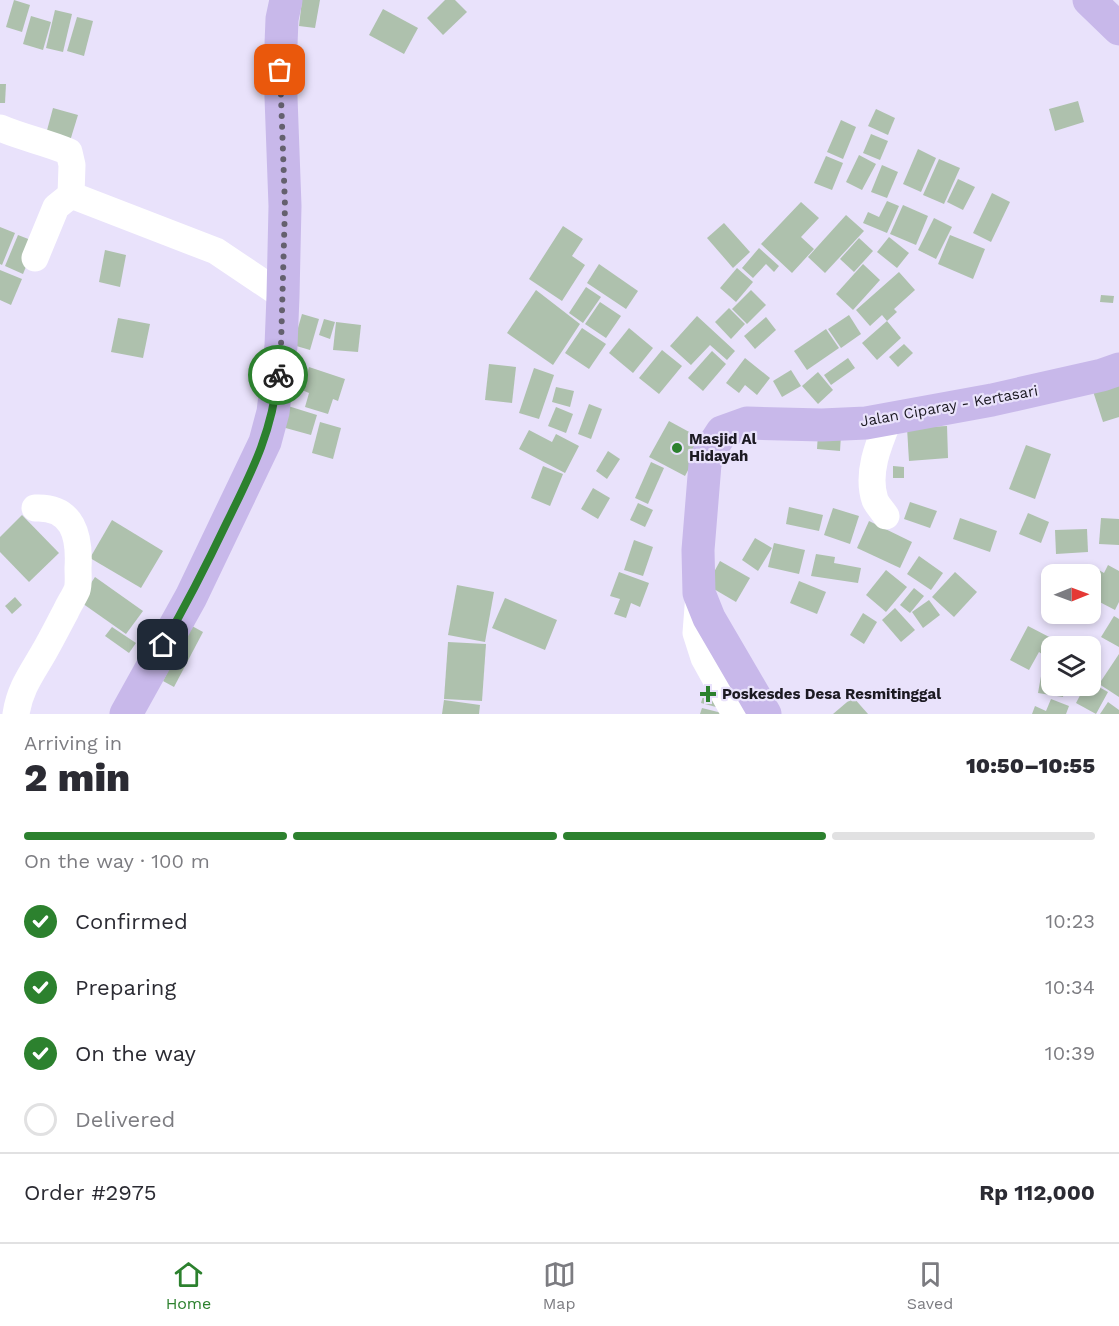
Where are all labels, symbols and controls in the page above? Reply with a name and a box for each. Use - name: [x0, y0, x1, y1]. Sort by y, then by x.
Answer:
- pin: [254, 44, 305, 95]
- icon: bag: [263, 53, 296, 86]
- courier: [248, 345, 308, 405]
- icon: bike: [262, 359, 295, 392]
- street label: Jalan Ciparay - Kertasari: [859, 381, 1039, 431]
- place label: Masjid Al Hidayah: [689, 430, 757, 465]
- marker: Masjid Al Hidayah: [670, 441, 684, 455]
- north arrow: [1041, 564, 1101, 624]
- map controls: [1041, 564, 1101, 696]
- pin: [137, 619, 188, 670]
- icon: home: [146, 628, 179, 661]
- button: layers: [1041, 636, 1101, 696]
- marker: Poskesdes Desa Resmitinggal: [699, 685, 717, 703]
- place label: Poskesdes Desa Resmitinggal: [722, 685, 941, 703]
- text: Arriving in: [24, 731, 122, 755]
- text: 10:50–10:55: [966, 753, 1095, 778]
- text: 2 min: [24, 755, 130, 800]
- text: On the way · 100 m: [24, 849, 210, 873]
- icon: check: [24, 905, 57, 938]
- text: Confirmed: [75, 909, 188, 934]
- text: 10:23: [1046, 909, 1095, 933]
- icon: check: [24, 971, 57, 1004]
- text: Preparing: [75, 975, 176, 1000]
- text: 10:34: [1045, 975, 1095, 999]
- icon: check: [24, 1037, 57, 1070]
- text: On the way: [75, 1041, 196, 1066]
- text: 10:39: [1045, 1041, 1095, 1065]
- text: Delivered: [75, 1107, 175, 1132]
- text: Order #2975: [24, 1180, 157, 1205]
- text: Rp 112,000: [979, 1180, 1095, 1205]
- tab: Home: [166, 1258, 211, 1313]
- tab: Map: [543, 1258, 576, 1313]
- tab: Saved: [907, 1258, 953, 1313]

